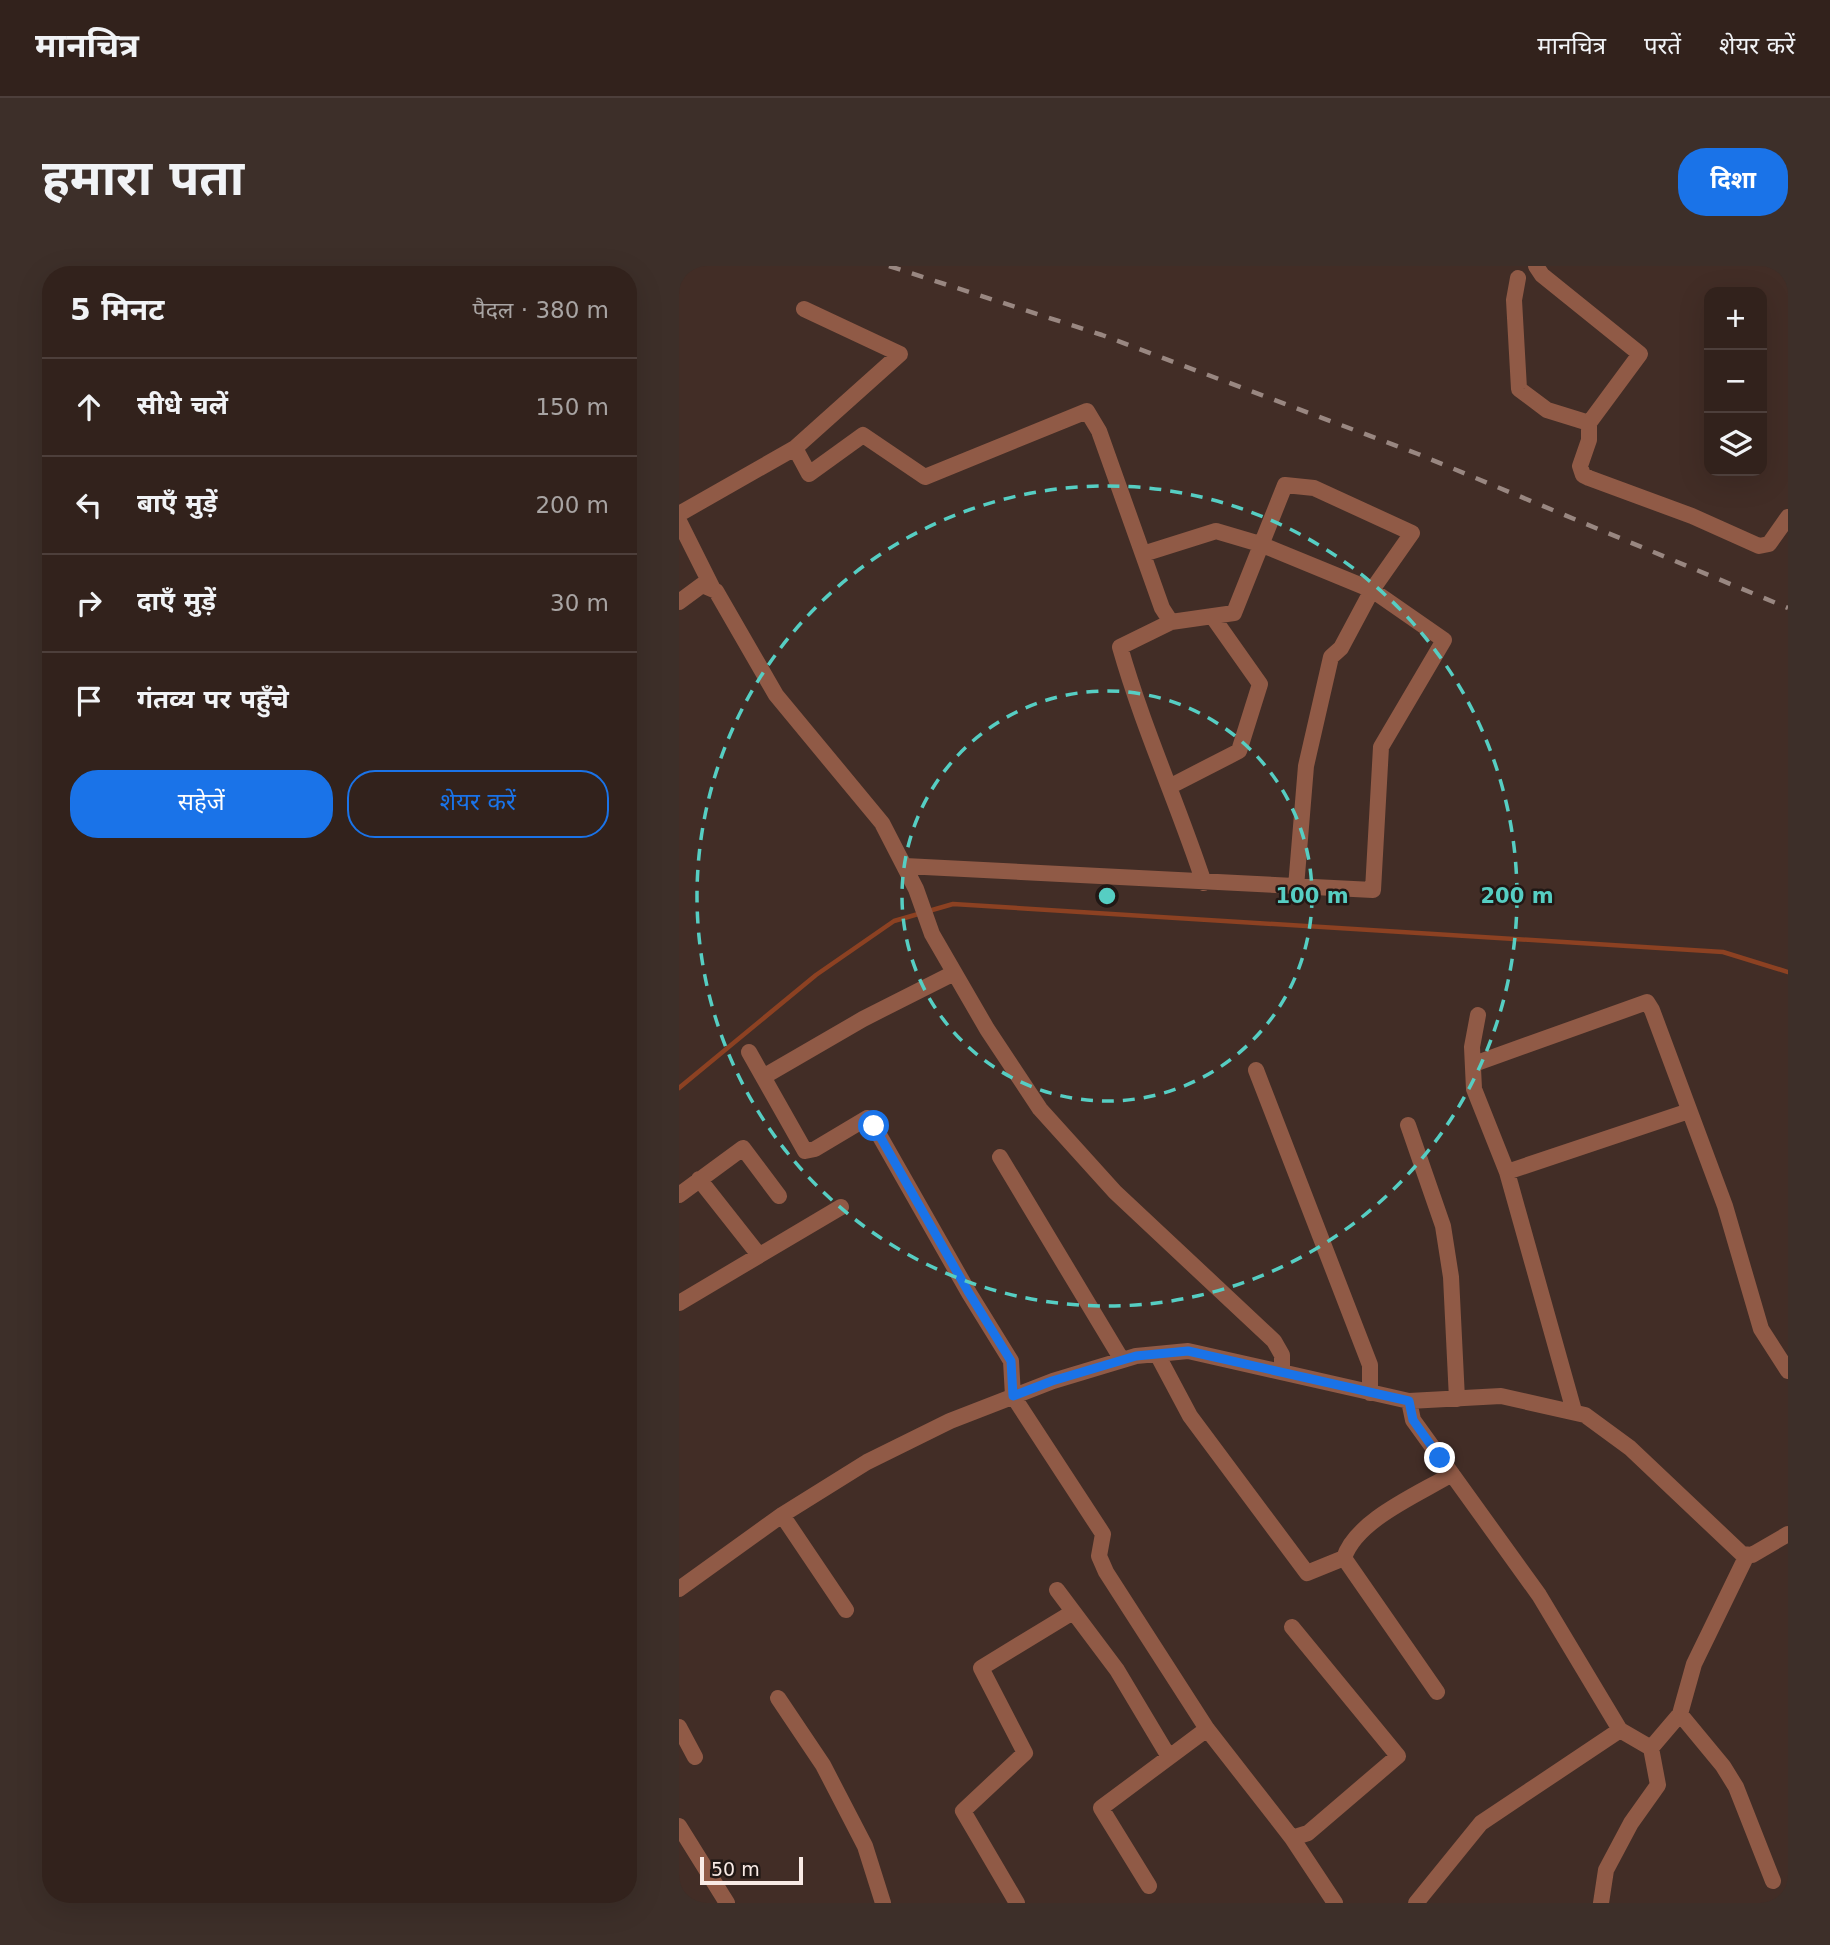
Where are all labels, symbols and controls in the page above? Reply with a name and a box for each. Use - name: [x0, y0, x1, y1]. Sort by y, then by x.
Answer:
- text: मानचित्र: [35, 26, 139, 65]
- text: मानचित्र: [1537, 32, 1606, 60]
- text: परतें: [1644, 32, 1681, 60]
- text: शेयर करें: [1719, 32, 1795, 60]
- button: दिशा: [1678, 148, 1788, 216]
- text: हमारा पता: [42, 150, 244, 207]
- map controls: [1704, 287, 1767, 476]
- button: +: [1704, 287, 1767, 350]
- text: 5 मिनट: [70, 292, 164, 327]
- text: पैदल · 380 m: [473, 297, 609, 323]
- button: −: [1704, 350, 1767, 413]
- icon: ahead: [70, 388, 108, 426]
- text: सीधे चलें: [137, 390, 228, 420]
- text: 150 m: [535, 394, 609, 420]
- button: layers: [1704, 413, 1767, 476]
- icon: left: [70, 486, 108, 524]
- text: बाएँ मुड़ें: [137, 488, 217, 518]
- text: 200 m: [535, 492, 609, 518]
- icon: right: [70, 584, 108, 622]
- text: दाएँ मुड़ें: [137, 586, 216, 616]
- text: 30 m: [550, 590, 609, 616]
- icon: arrive: [70, 682, 108, 720]
- text: गंतव्य पर पहुँचे: [137, 684, 289, 714]
- button: सहेजें: [70, 770, 333, 838]
- button: शेयर करें: [347, 770, 609, 838]
- centre of rings: [1095, 884, 1119, 908]
- text: 100 m: [1275, 884, 1349, 908]
- text: 200 m: [1480, 884, 1554, 908]
- route start: [858, 1110, 889, 1141]
- route end: [1424, 1442, 1455, 1473]
- scale bar: [700, 1854, 803, 1886]
- text: 50 m: [711, 1858, 760, 1880]

